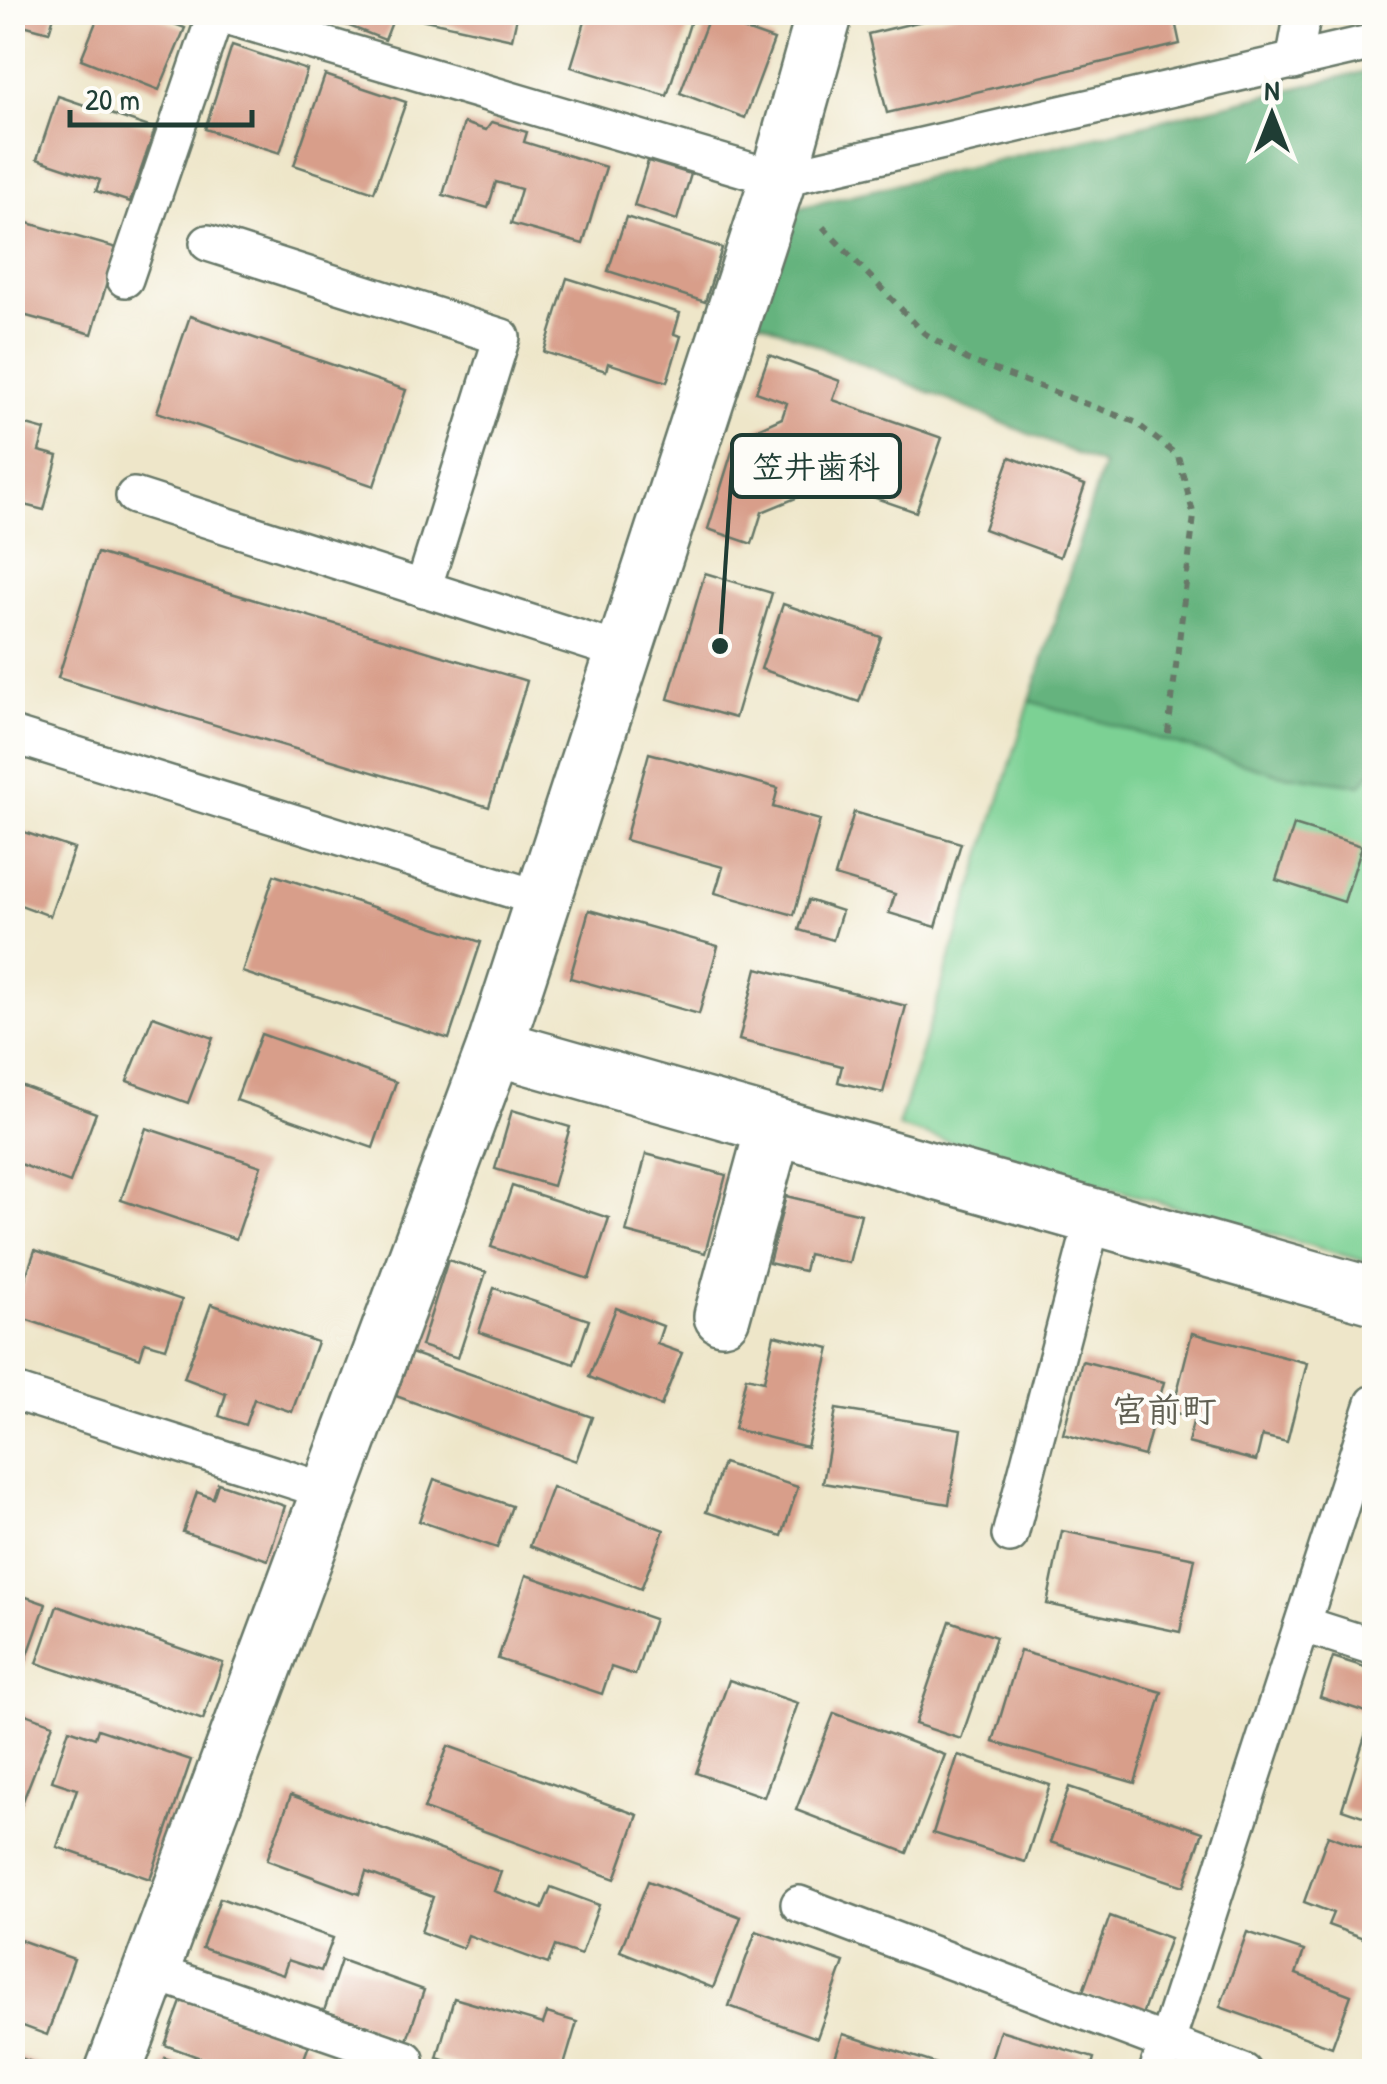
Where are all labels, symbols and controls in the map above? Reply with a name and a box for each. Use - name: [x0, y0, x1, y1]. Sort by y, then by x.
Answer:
- scale bar: [70, 65, 252, 127]
- north arrow: [1222, 65, 1322, 165]
- text: N: [1265, 71, 1280, 109]
- text: 20 m: [85, 79, 140, 119]
- callout: 笠井歯科: [732, 435, 900, 497]
- text: 笠井歯科: [752, 445, 880, 488]
- district label: 宮前町: [1111, 1386, 1217, 1433]

